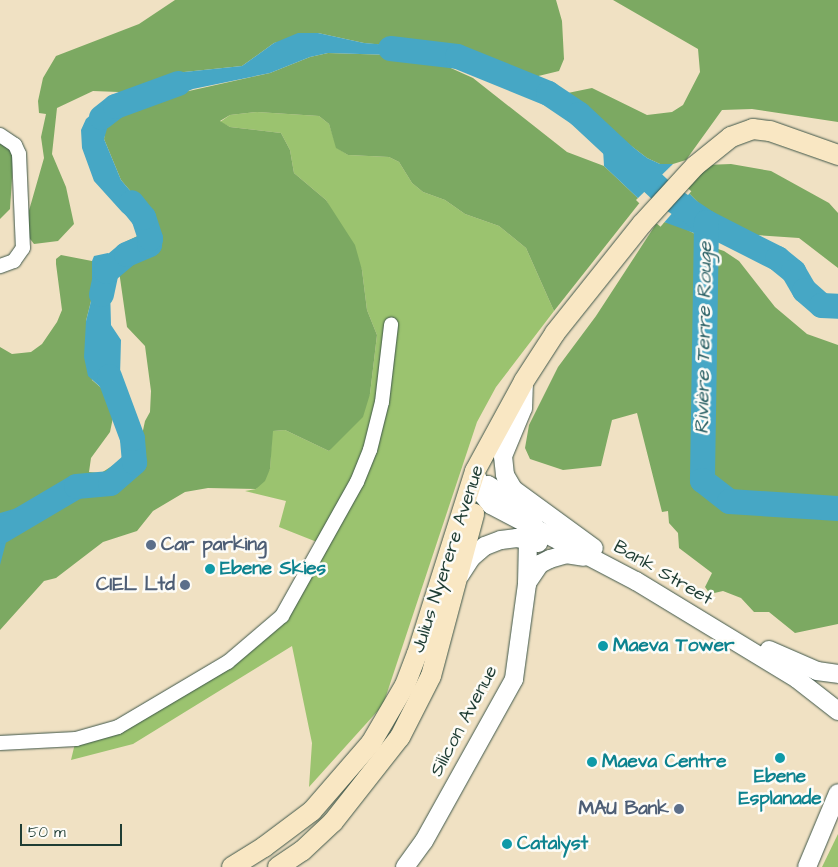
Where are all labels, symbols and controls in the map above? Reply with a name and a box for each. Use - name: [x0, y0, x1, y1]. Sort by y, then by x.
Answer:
- water label: Rivière Terre Rouge: [690, 242, 718, 434]
- street label: Julius Nyerere Avenue: [407, 462, 489, 656]
- place label: Car parking: [161, 534, 267, 556]
- street label: Bank Street: [609, 535, 717, 611]
- marker: Car parking: [145, 539, 157, 551]
- place label: Ebene Skies: [220, 558, 326, 580]
- marker: Ebene Skies: [204, 563, 216, 575]
- place label: CIEL Ltd: [96, 574, 175, 596]
- marker: CIEL Ltd: [179, 579, 191, 591]
- place label: Maeva Tower: [613, 635, 734, 657]
- marker: Maeva Tower: [597, 640, 609, 652]
- street label: Silicon Avenue: [425, 662, 503, 780]
- place label: Maeva Centre: [602, 751, 726, 773]
- marker: Ebene Esplanade: [774, 752, 786, 764]
- marker: Maeva Centre: [586, 756, 598, 768]
- place label: Ebene Esplanade: [738, 766, 822, 810]
- place label: MAU Bank: [578, 798, 669, 820]
- marker: MAU Bank: [673, 803, 685, 815]
- scale bar: [22, 814, 125, 846]
- text: 50 m: [28, 822, 66, 843]
- place label: Catalyst: [517, 833, 588, 855]
- marker: Catalyst: [501, 838, 513, 850]

